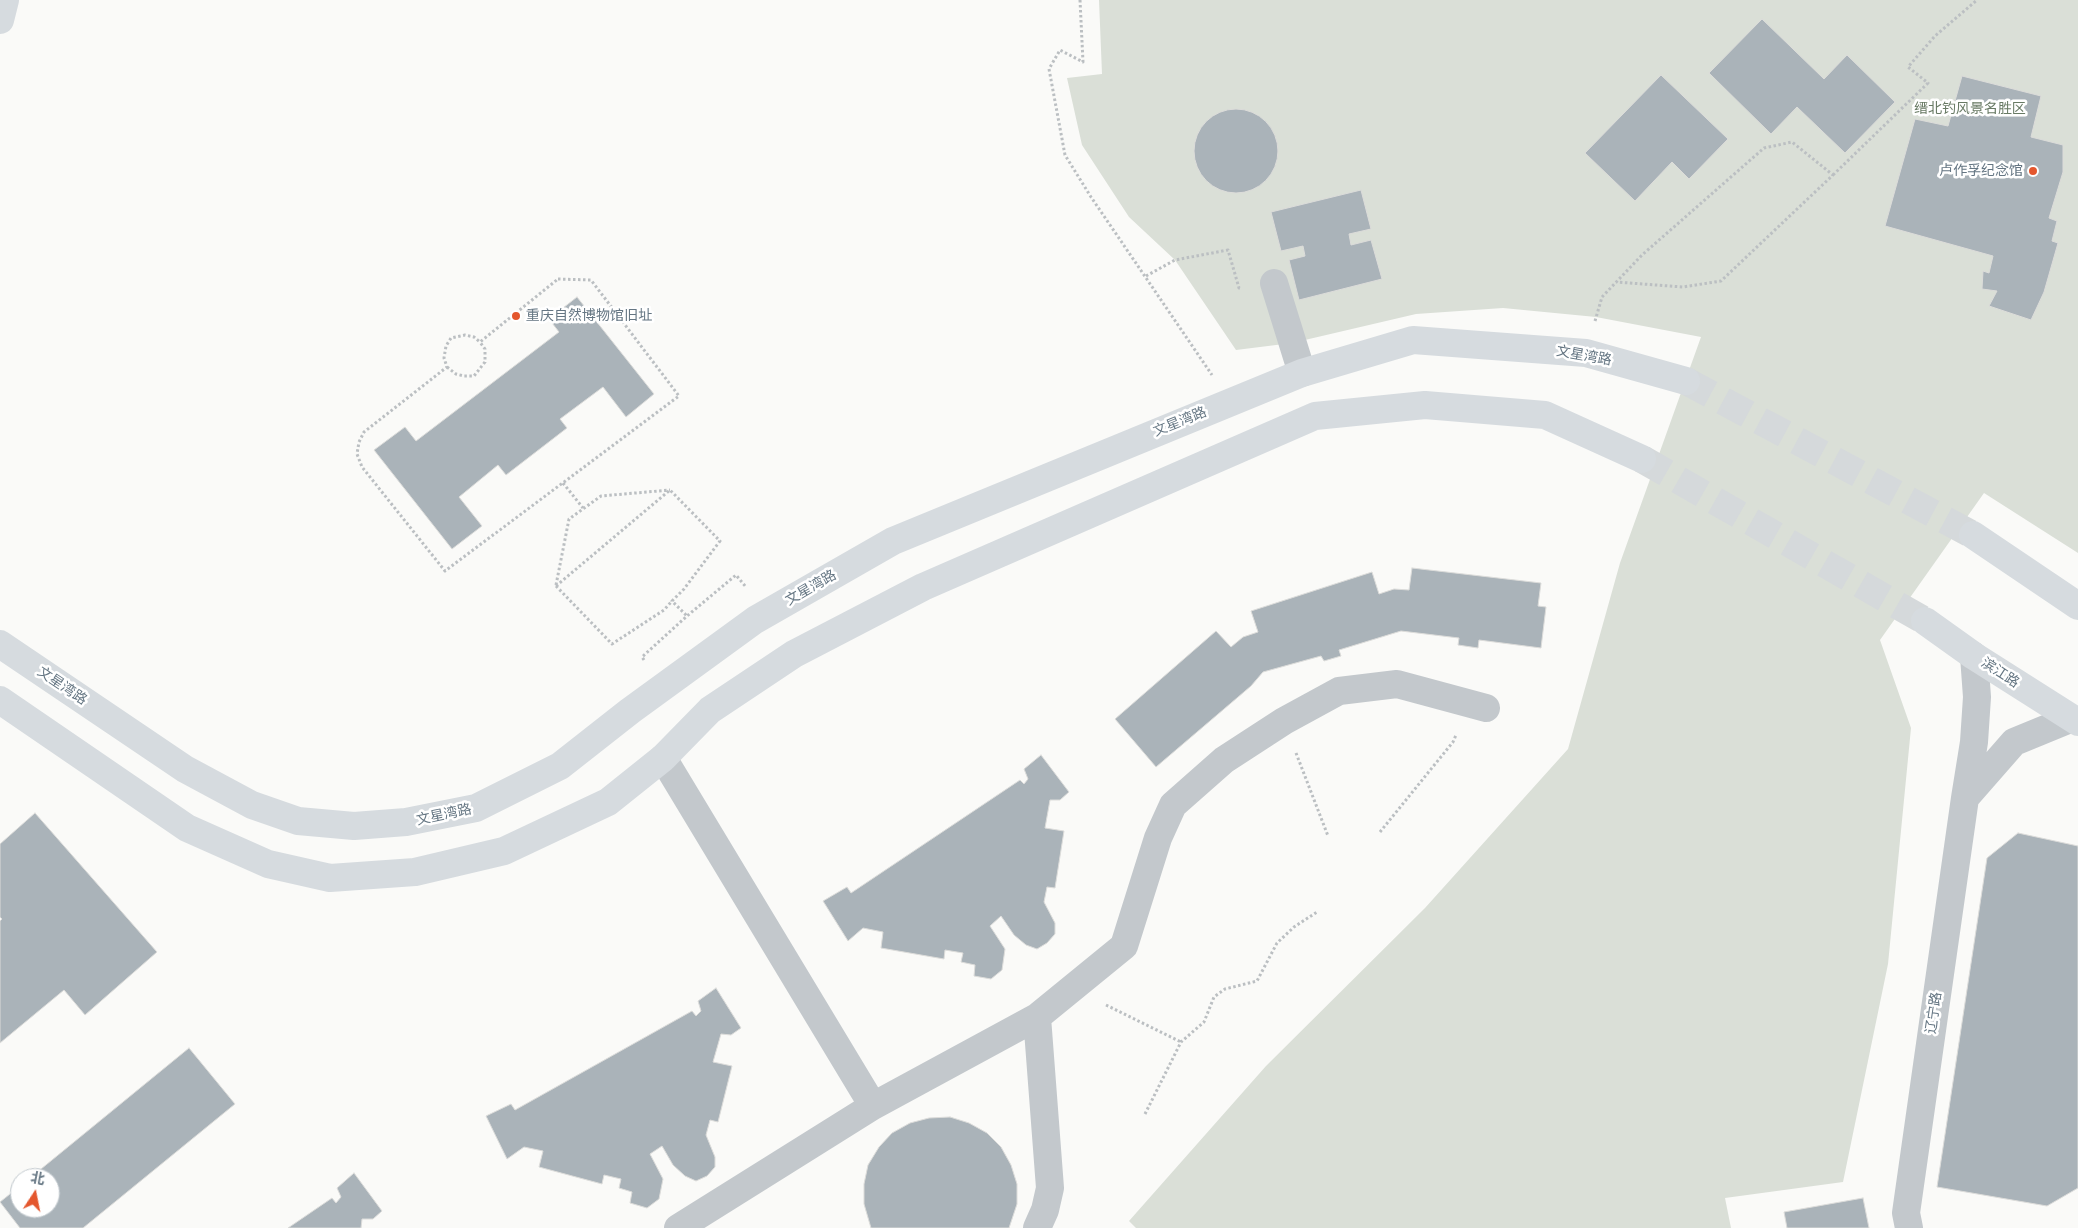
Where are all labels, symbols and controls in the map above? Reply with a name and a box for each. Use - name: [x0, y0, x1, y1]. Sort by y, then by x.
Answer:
- park label: 缙北钓风景名胜区: [1914, 101, 2026, 117]
- place label: 卢作孚纪念馆: [1939, 163, 2023, 179]
- marker: 卢作孚纪念馆: [2027, 165, 2039, 177]
- place label: 重庆自然博物馆旧址: [526, 308, 652, 324]
- marker: 重庆自然博物馆旧址: [510, 310, 522, 322]
- street label: 文星湾路: [1555, 343, 1613, 369]
- street label: 文星湾路: [1151, 404, 1209, 440]
- street label: 文星湾路: [783, 567, 839, 609]
- street label: 滨江路: [1978, 655, 2022, 691]
- street label: 文星湾路: [34, 663, 90, 709]
- street label: 文星湾路: [415, 801, 473, 829]
- street label: 辽宁路: [1923, 991, 1945, 1035]
- north arrow: [10, 1168, 60, 1218]
- text: 北: [29, 1169, 46, 1188]

